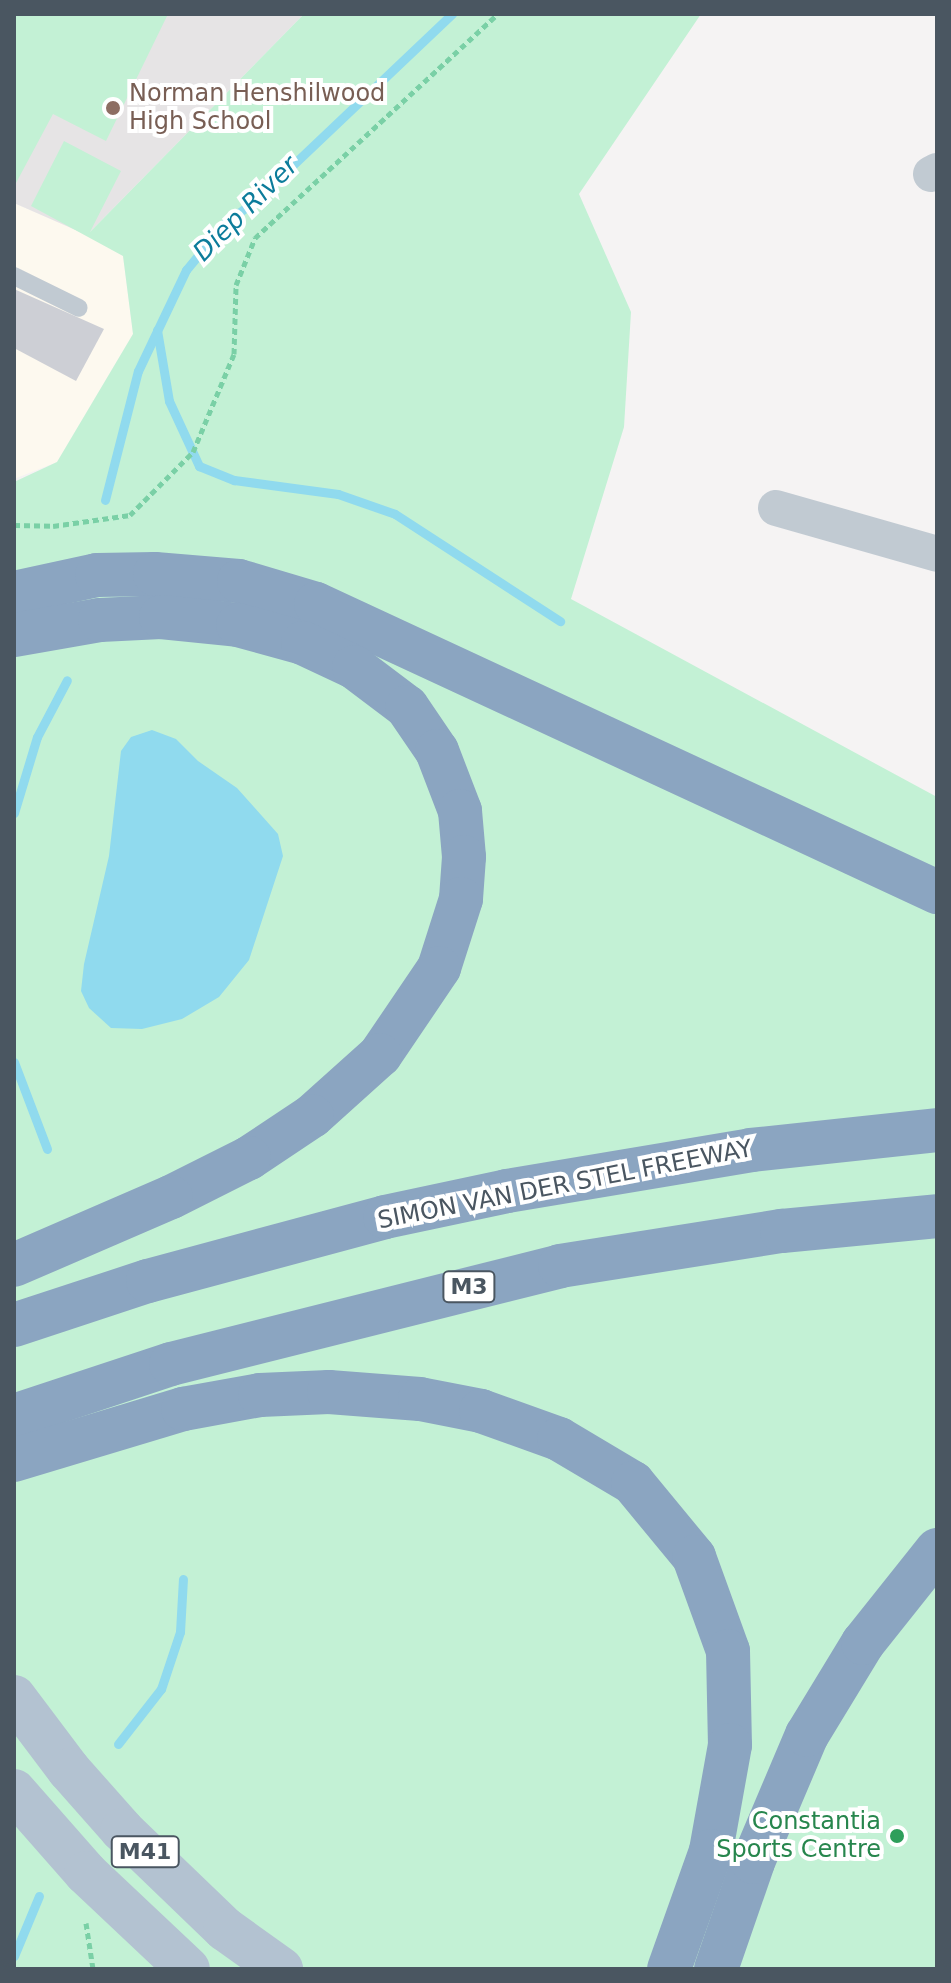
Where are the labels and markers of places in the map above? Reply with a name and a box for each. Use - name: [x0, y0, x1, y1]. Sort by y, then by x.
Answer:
- place label: Norman Henshilwood High School: [129, 80, 385, 136]
- marker: Norman Henshilwood High School: [104, 99, 122, 117]
- place label: Constantia Sports Centre: [716, 1808, 881, 1864]
- marker: Constantia Sports Centre: [888, 1827, 906, 1845]

